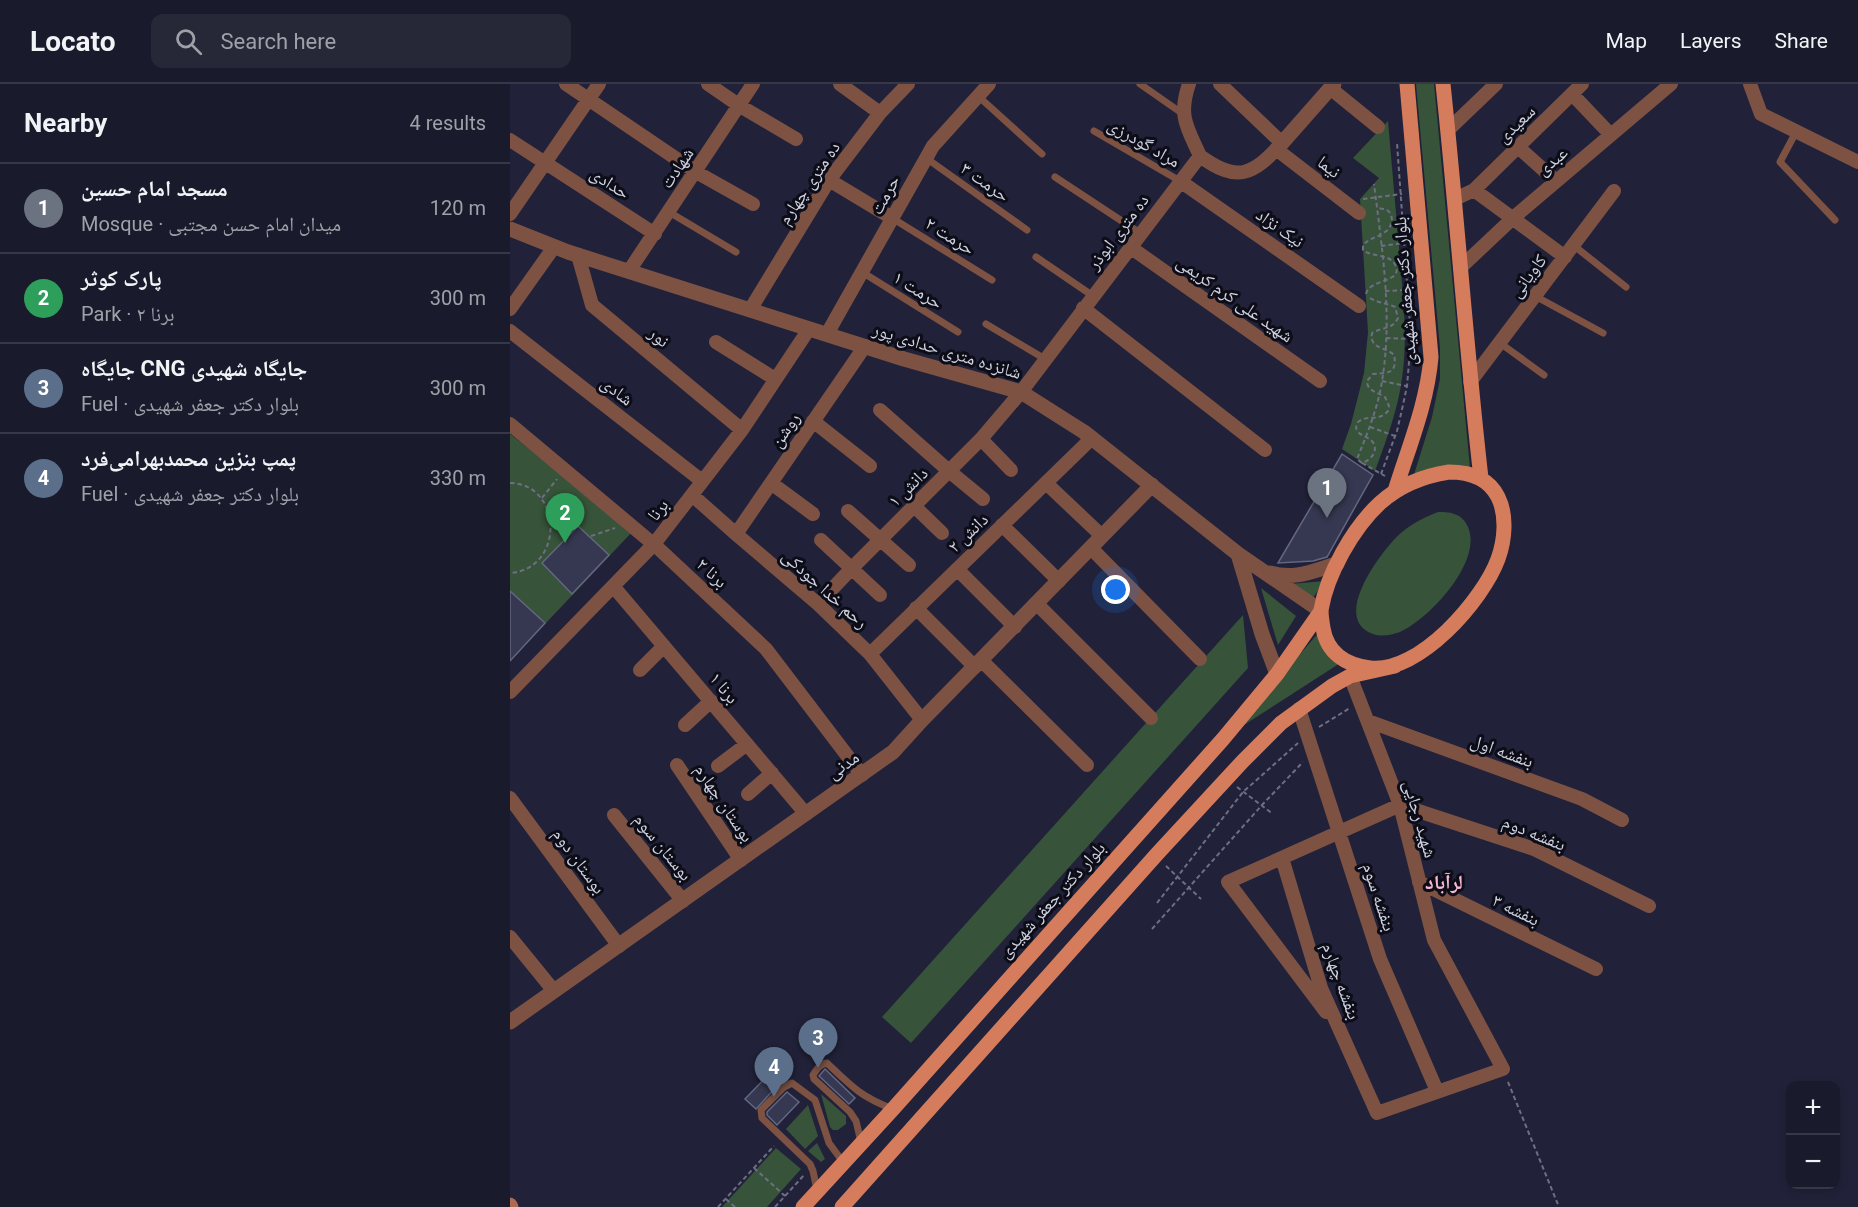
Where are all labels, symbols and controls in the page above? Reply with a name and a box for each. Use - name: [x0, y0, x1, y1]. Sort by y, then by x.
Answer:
- search box: [151, 14, 571, 68]
- text: Locato: [30, 25, 115, 58]
- icon: search: [172, 25, 205, 58]
- text: Search here: [220, 29, 336, 54]
- text: Map: [1605, 29, 1647, 53]
- text: Layers: [1680, 29, 1741, 53]
- text: Share: [1774, 29, 1828, 53]
- street label: سعیدی: [1492, 100, 1540, 148]
- text: Nearby: [24, 108, 107, 138]
- text: 4 results: [410, 111, 486, 135]
- street label: مراد گودرزی: [1104, 113, 1184, 173]
- street label: ده متری چهارم: [773, 137, 846, 229]
- street label: عبدی: [1532, 142, 1572, 180]
- street label: شهادت: [655, 143, 698, 192]
- street label: نیما: [1313, 151, 1345, 182]
- street label: حرمت ۳: [957, 157, 1014, 206]
- street label: حدادی: [586, 162, 634, 204]
- street label: حرمت: [865, 171, 904, 218]
- text: مسجد امام حسین: [81, 176, 228, 201]
- street label: ده متری ابوذر: [1082, 190, 1154, 275]
- text: 1: [38, 196, 49, 220]
- text: 120 m: [430, 196, 486, 220]
- street label: نیک نژاد: [1252, 204, 1308, 252]
- text: Mosque · میدان امام حسن مجتبی: [81, 212, 341, 236]
- street label: حرمت ۲: [922, 212, 979, 259]
- street label: بلوار دکتر جعفر شهیدی: [1389, 216, 1421, 366]
- street label: کاویانی: [1505, 250, 1552, 302]
- street label: شهید علی کرم کریمی: [1172, 251, 1298, 348]
- text: پارک کوثر: [81, 266, 162, 291]
- street label: حرمت ۱: [890, 266, 947, 313]
- text: 2: [38, 286, 49, 310]
- text: 300 m: [430, 286, 486, 310]
- text: Park · برنا ۲: [81, 302, 175, 326]
- street label: شانزده متری حدادی پور: [869, 318, 1024, 384]
- street label: نور: [644, 321, 674, 351]
- text: جایگاه CNG جایگاه شهیدی: [81, 356, 307, 381]
- street label: شادی: [596, 372, 638, 410]
- text: 3: [38, 376, 49, 400]
- text: 300 m: [430, 376, 486, 400]
- text: Fuel · بلوار دکتر جعفر شهیدی: [81, 392, 299, 416]
- street label: روشن: [765, 408, 805, 452]
- text: پمپ بنزین محمد‌بهرامی‌فرد: [81, 446, 296, 471]
- street label: دانش ۱: [883, 462, 933, 512]
- text: 4: [38, 466, 49, 490]
- text: 330 m: [430, 466, 486, 490]
- pin: 1: [1308, 468, 1346, 518]
- text: Fuel · بلوار دکتر جعفر شهیدی: [81, 482, 299, 506]
- pin: 2: [546, 494, 584, 543]
- street label: برنا: [643, 495, 673, 525]
- street label: دانش ۲: [943, 509, 993, 557]
- street label: رحم خدا جودکی: [777, 545, 873, 634]
- street label: برنا ۲: [692, 553, 732, 592]
- your location: [1101, 575, 1130, 604]
- street label: برنا ۱: [705, 668, 743, 708]
- street label: بنفشه اول: [1468, 730, 1536, 772]
- street label: مدنی: [823, 746, 863, 784]
- street label: بوستان چهارم: [689, 760, 758, 847]
- street label: شهید رجایی: [1398, 778, 1442, 860]
- street label: بوستان سوم: [628, 809, 697, 886]
- street label: بنفشه دوم: [1499, 810, 1569, 857]
- street label: بوستان دوم: [547, 824, 610, 899]
- street label: بلوار دکتر جعفر شهیدی: [994, 837, 1110, 963]
- street label: بنفشه سوم: [1357, 860, 1400, 934]
- district label: لرآباد: [1425, 870, 1463, 894]
- street label: بنفشه ۳: [1489, 889, 1543, 930]
- street label: بنفشه چهارم: [1316, 939, 1365, 1023]
- pin: 3: [798, 1018, 838, 1068]
- pin: 4: [754, 1048, 794, 1097]
- map controls: [1786, 1081, 1840, 1189]
- button: +: [1786, 1081, 1840, 1135]
- button: −: [1786, 1135, 1840, 1189]

